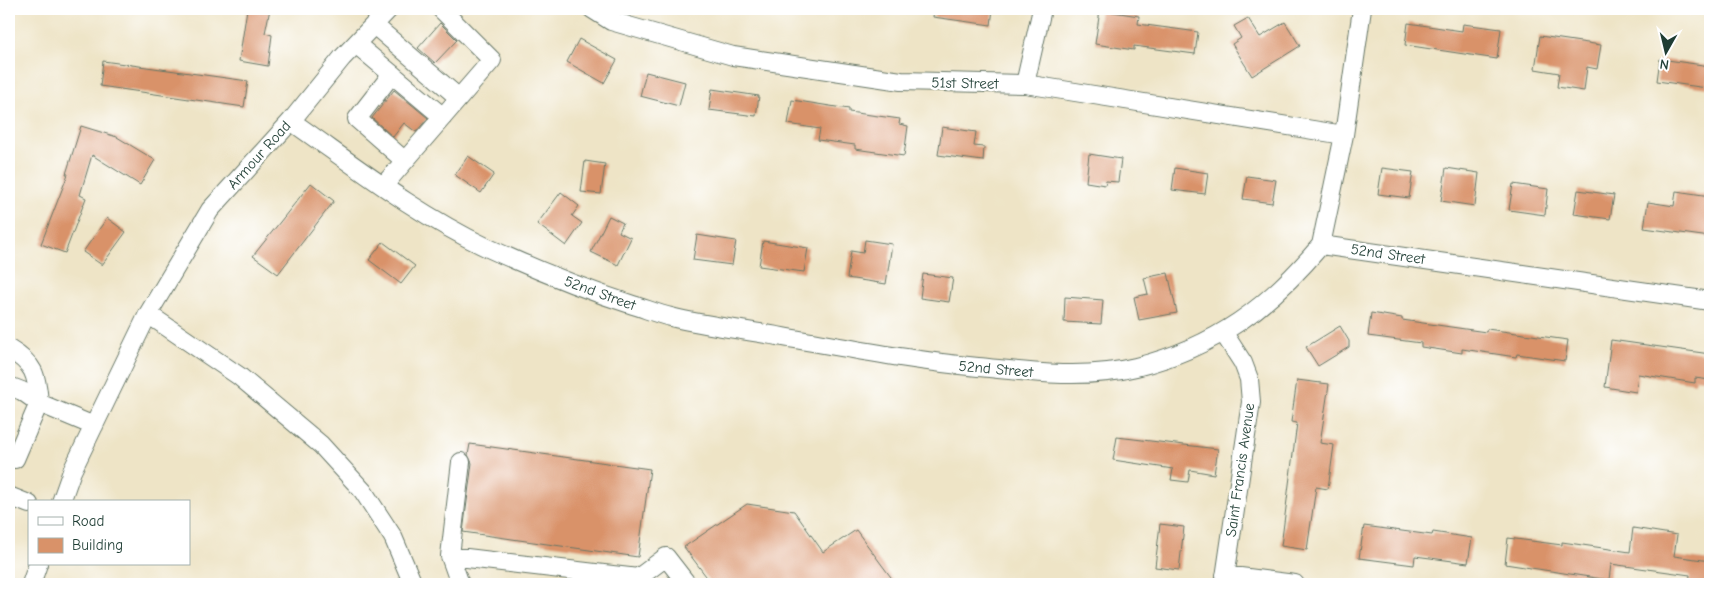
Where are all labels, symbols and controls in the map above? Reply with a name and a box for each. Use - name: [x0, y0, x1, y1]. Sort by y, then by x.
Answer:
- north arrow: [1642, 28, 1692, 78]
- text: N: [1659, 55, 1670, 73]
- street label: 51st Street: [931, 73, 999, 93]
- street label: Armour Road: [224, 117, 294, 193]
- street label: 52nd Street: [1350, 240, 1427, 268]
- street label: 52nd Street: [562, 272, 639, 314]
- street label: 52nd Street: [958, 357, 1035, 381]
- street label: Saint Francis Avenue: [1222, 401, 1258, 538]
- legend: [28, 500, 190, 566]
- text: Road: [72, 512, 104, 530]
- text: Building: [72, 536, 123, 554]

